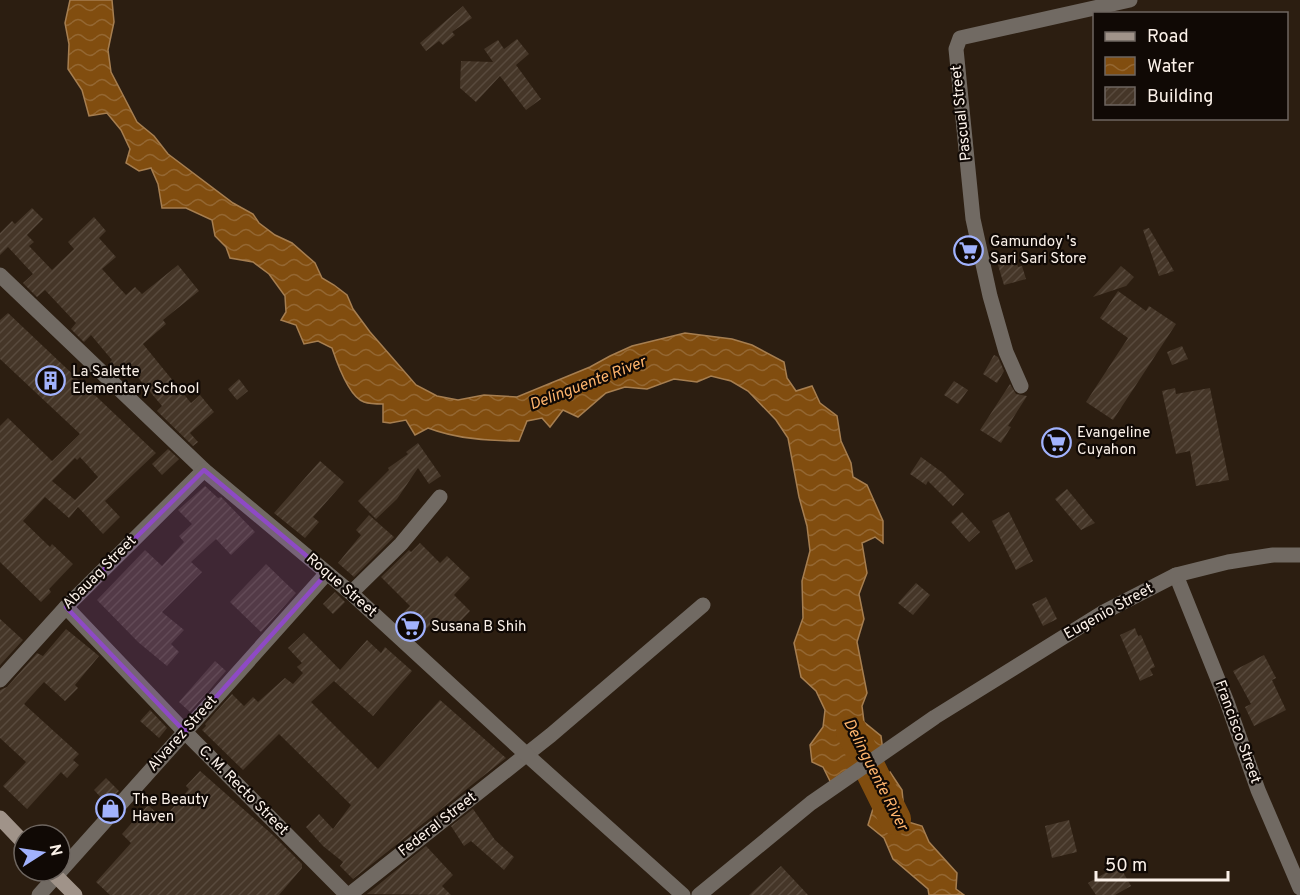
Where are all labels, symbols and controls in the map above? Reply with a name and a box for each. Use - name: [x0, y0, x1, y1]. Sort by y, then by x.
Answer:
- legend: [1093, 12, 1288, 120]
- text: Road: [1147, 26, 1189, 49]
- text: Water: [1147, 56, 1194, 79]
- street label: Pascual Street: [948, 64, 976, 162]
- text: Building: [1147, 86, 1213, 109]
- place label: Gamundoy 's Sari Sari Store: [990, 233, 1087, 269]
- supermarket icon: Gamundoy 's Sari Sari Store: [953, 235, 985, 267]
- water label: Delinguente River: [527, 352, 651, 415]
- place label: La Salette Elementary School: [72, 363, 199, 399]
- building icon: La Salette Elementary School: [35, 365, 67, 397]
- place label: Evangeline Cuyahon: [1077, 424, 1150, 460]
- supermarket icon: Evangeline Cuyahon: [1040, 426, 1072, 458]
- street label: Abauag Street: [59, 532, 141, 614]
- street label: Roque Street: [302, 550, 380, 622]
- street label: Eugenio Street: [1061, 580, 1157, 644]
- supermarket icon: Susana B Shih: [394, 611, 426, 643]
- place label: Susana B Shih: [431, 618, 526, 637]
- street label: Francisco Street: [1209, 678, 1265, 786]
- street label: Alvarez Street: [144, 692, 222, 776]
- water label: Delinguente River: [838, 715, 913, 836]
- street label: C. M. Recto Street: [194, 742, 292, 840]
- street label: Federal Street: [395, 788, 481, 862]
- place label: The Beauty Haven: [132, 791, 209, 827]
- shop icon: The Beauty Haven: [95, 793, 127, 825]
- north arrow: [12, 823, 72, 883]
- text: N: [44, 843, 66, 858]
- scale bar: [1096, 844, 1228, 882]
- text: 50 m: [1105, 855, 1147, 878]

